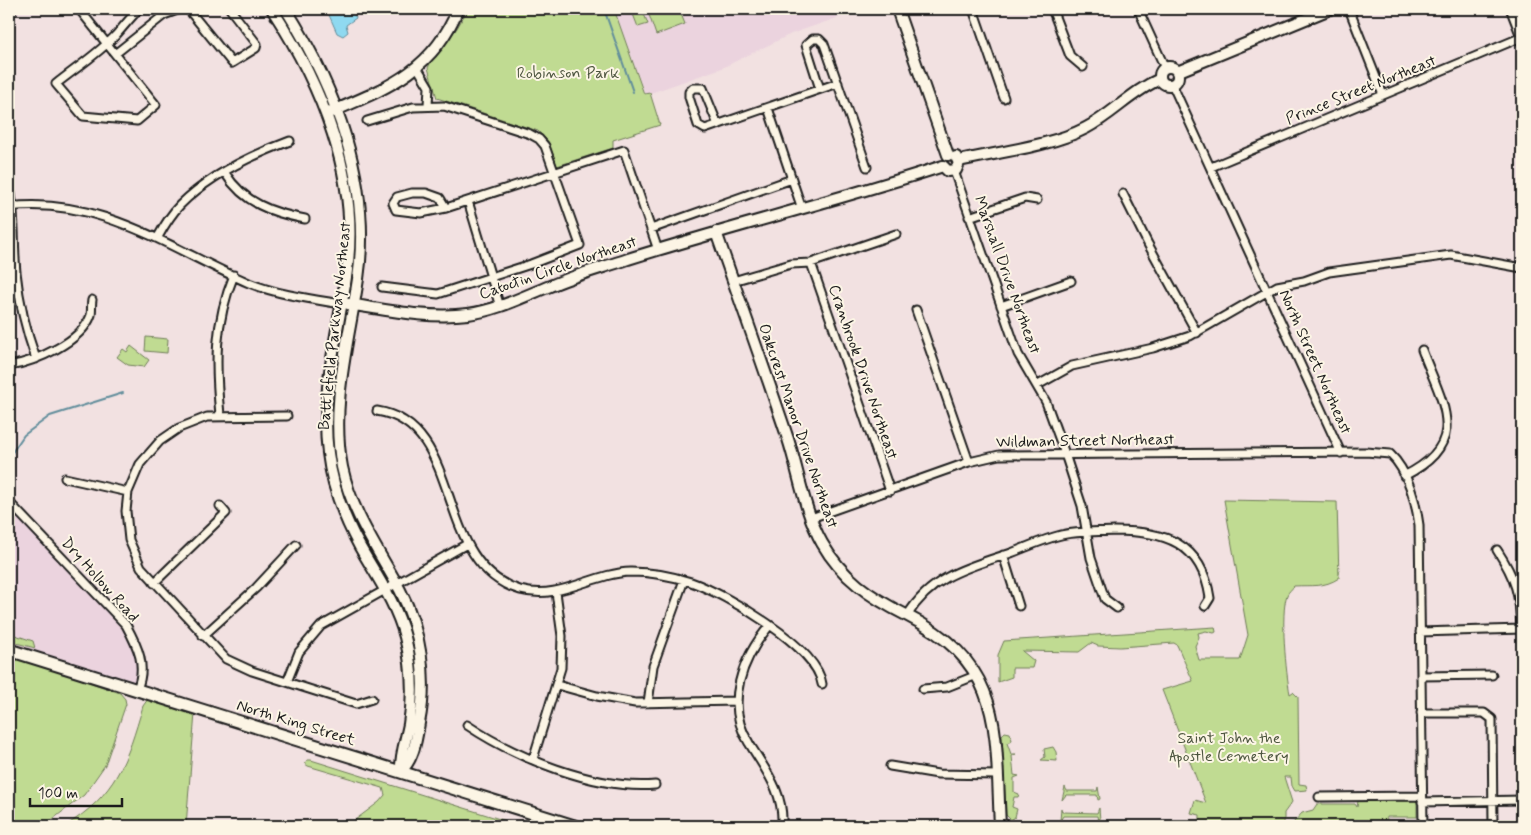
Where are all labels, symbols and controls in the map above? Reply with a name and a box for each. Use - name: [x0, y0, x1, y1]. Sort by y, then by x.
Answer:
- street label: Prince Street Northeast: [1283, 50, 1439, 130]
- park label: Robinson Park: [517, 63, 619, 84]
- street label: Marshall Drive Northeast: [969, 193, 1045, 357]
- street label: Battlefield Parkway Northeast: [314, 221, 356, 431]
- street label: Catoctin Circle Northeast: [476, 231, 640, 305]
- street label: Cranbrook Drive Northeast: [823, 282, 903, 462]
- street label: North Street Northeast: [1274, 286, 1356, 438]
- street label: Oakcrest Manor Drive Northeast: [753, 321, 843, 531]
- street label: Wildman Street Northeast: [996, 429, 1174, 453]
- street label: Dry Hollow Road: [56, 533, 144, 627]
- street label: North King Street: [234, 695, 359, 752]
- park label: Saint John the Apostle Cemetery: [1169, 728, 1289, 768]
- scale bar: [30, 775, 122, 807]
- text: 100 m: [38, 784, 78, 804]

